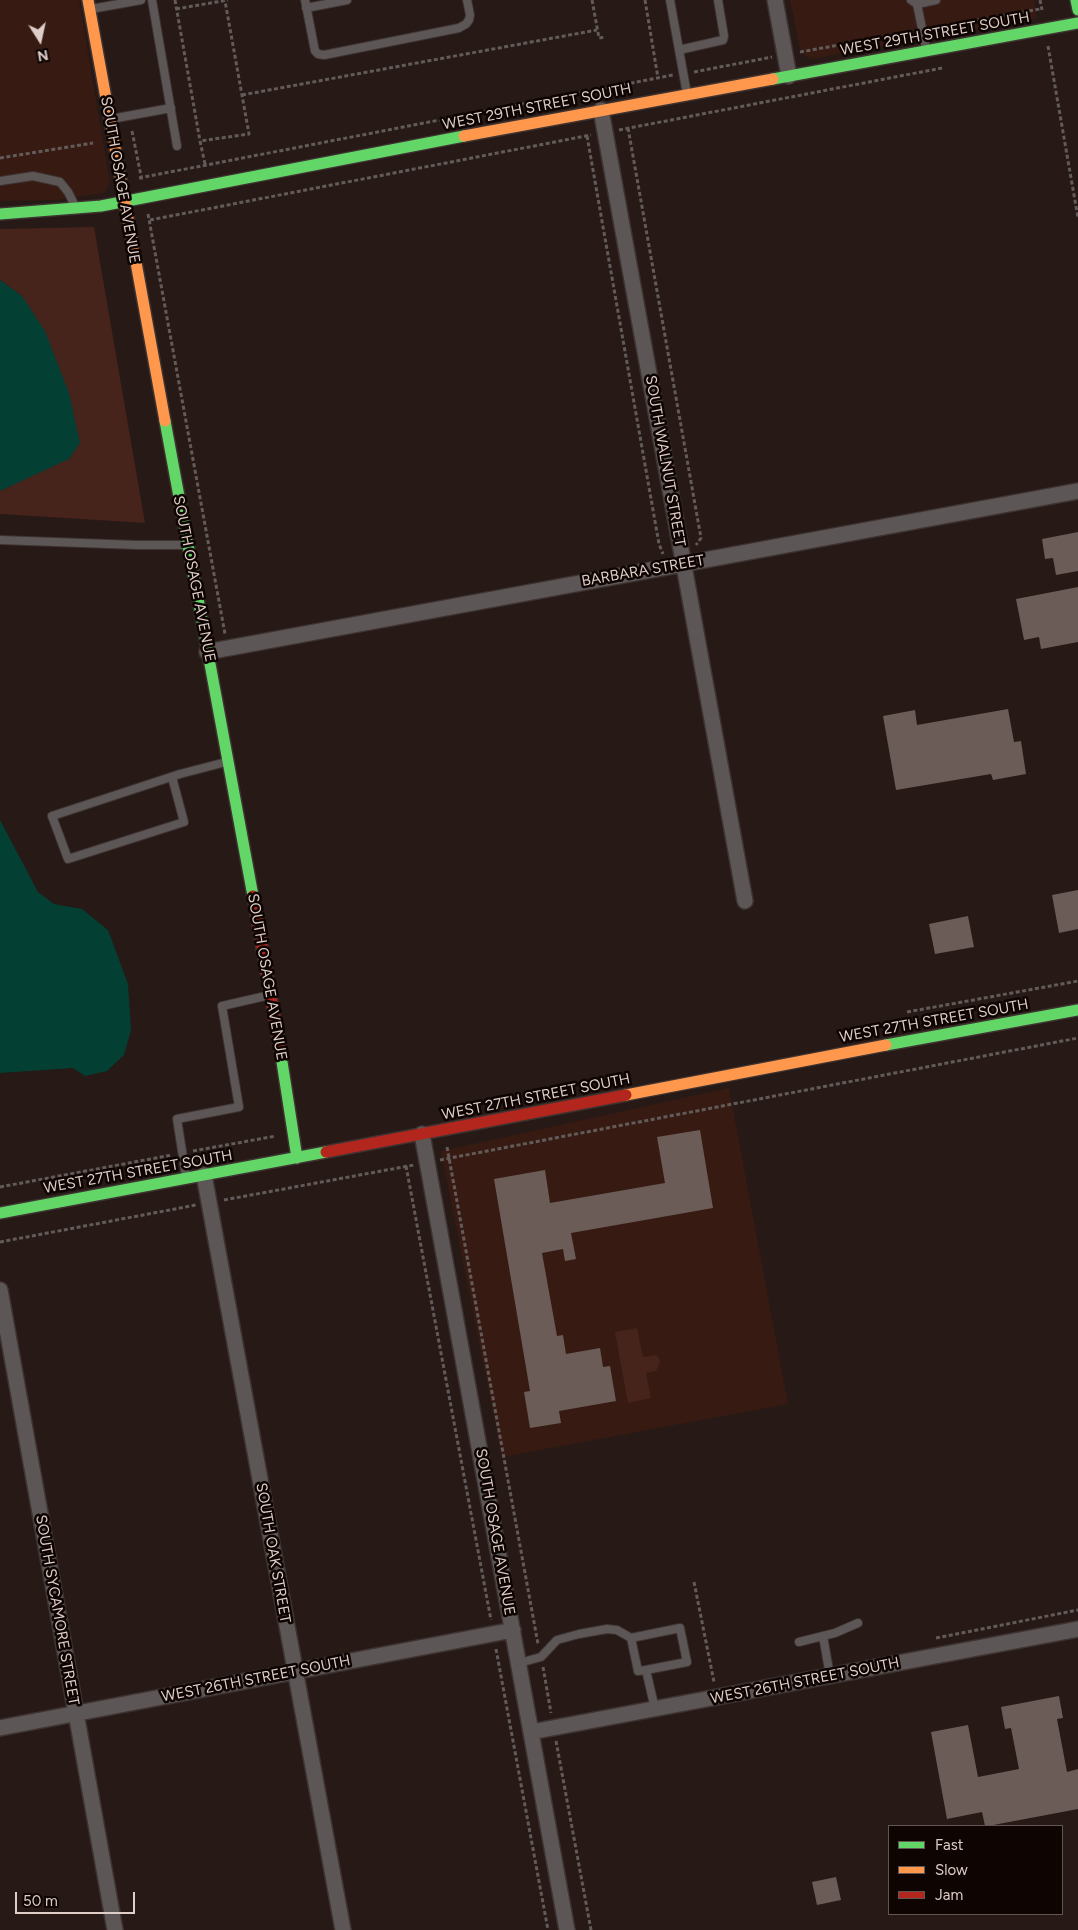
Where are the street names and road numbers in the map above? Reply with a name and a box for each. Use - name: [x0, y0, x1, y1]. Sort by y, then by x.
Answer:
- street label: WEST 29TH STREET SOUTH: [839, 8, 1031, 60]
- street label: WEST 29TH STREET SOUTH: [441, 80, 633, 134]
- street label: SOUTH OSAGE AVENUE: [96, 95, 144, 265]
- street label: SOUTH WALNUT STREET: [641, 374, 689, 548]
- street label: SOUTH OSAGE AVENUE: [169, 494, 219, 664]
- street label: BARBARA STREET: [580, 551, 706, 591]
- street label: SOUTH OSAGE AVENUE: [243, 892, 291, 1062]
- street label: WEST 27TH STREET SOUTH: [838, 995, 1030, 1047]
- street label: WEST 27TH STREET SOUTH: [440, 1070, 632, 1124]
- street label: WEST 27TH STREET SOUTH: [42, 1146, 234, 1198]
- street label: SOUTH OSAGE AVENUE: [471, 1447, 519, 1617]
- street label: SOUTH OAK STREET: [252, 1481, 294, 1625]
- street label: SOUTH SYCAMORE STREET: [31, 1513, 83, 1707]
- street label: WEST 26TH STREET SOUTH: [160, 1652, 352, 1706]
- street label: WEST 26TH STREET SOUTH: [709, 1654, 901, 1708]

